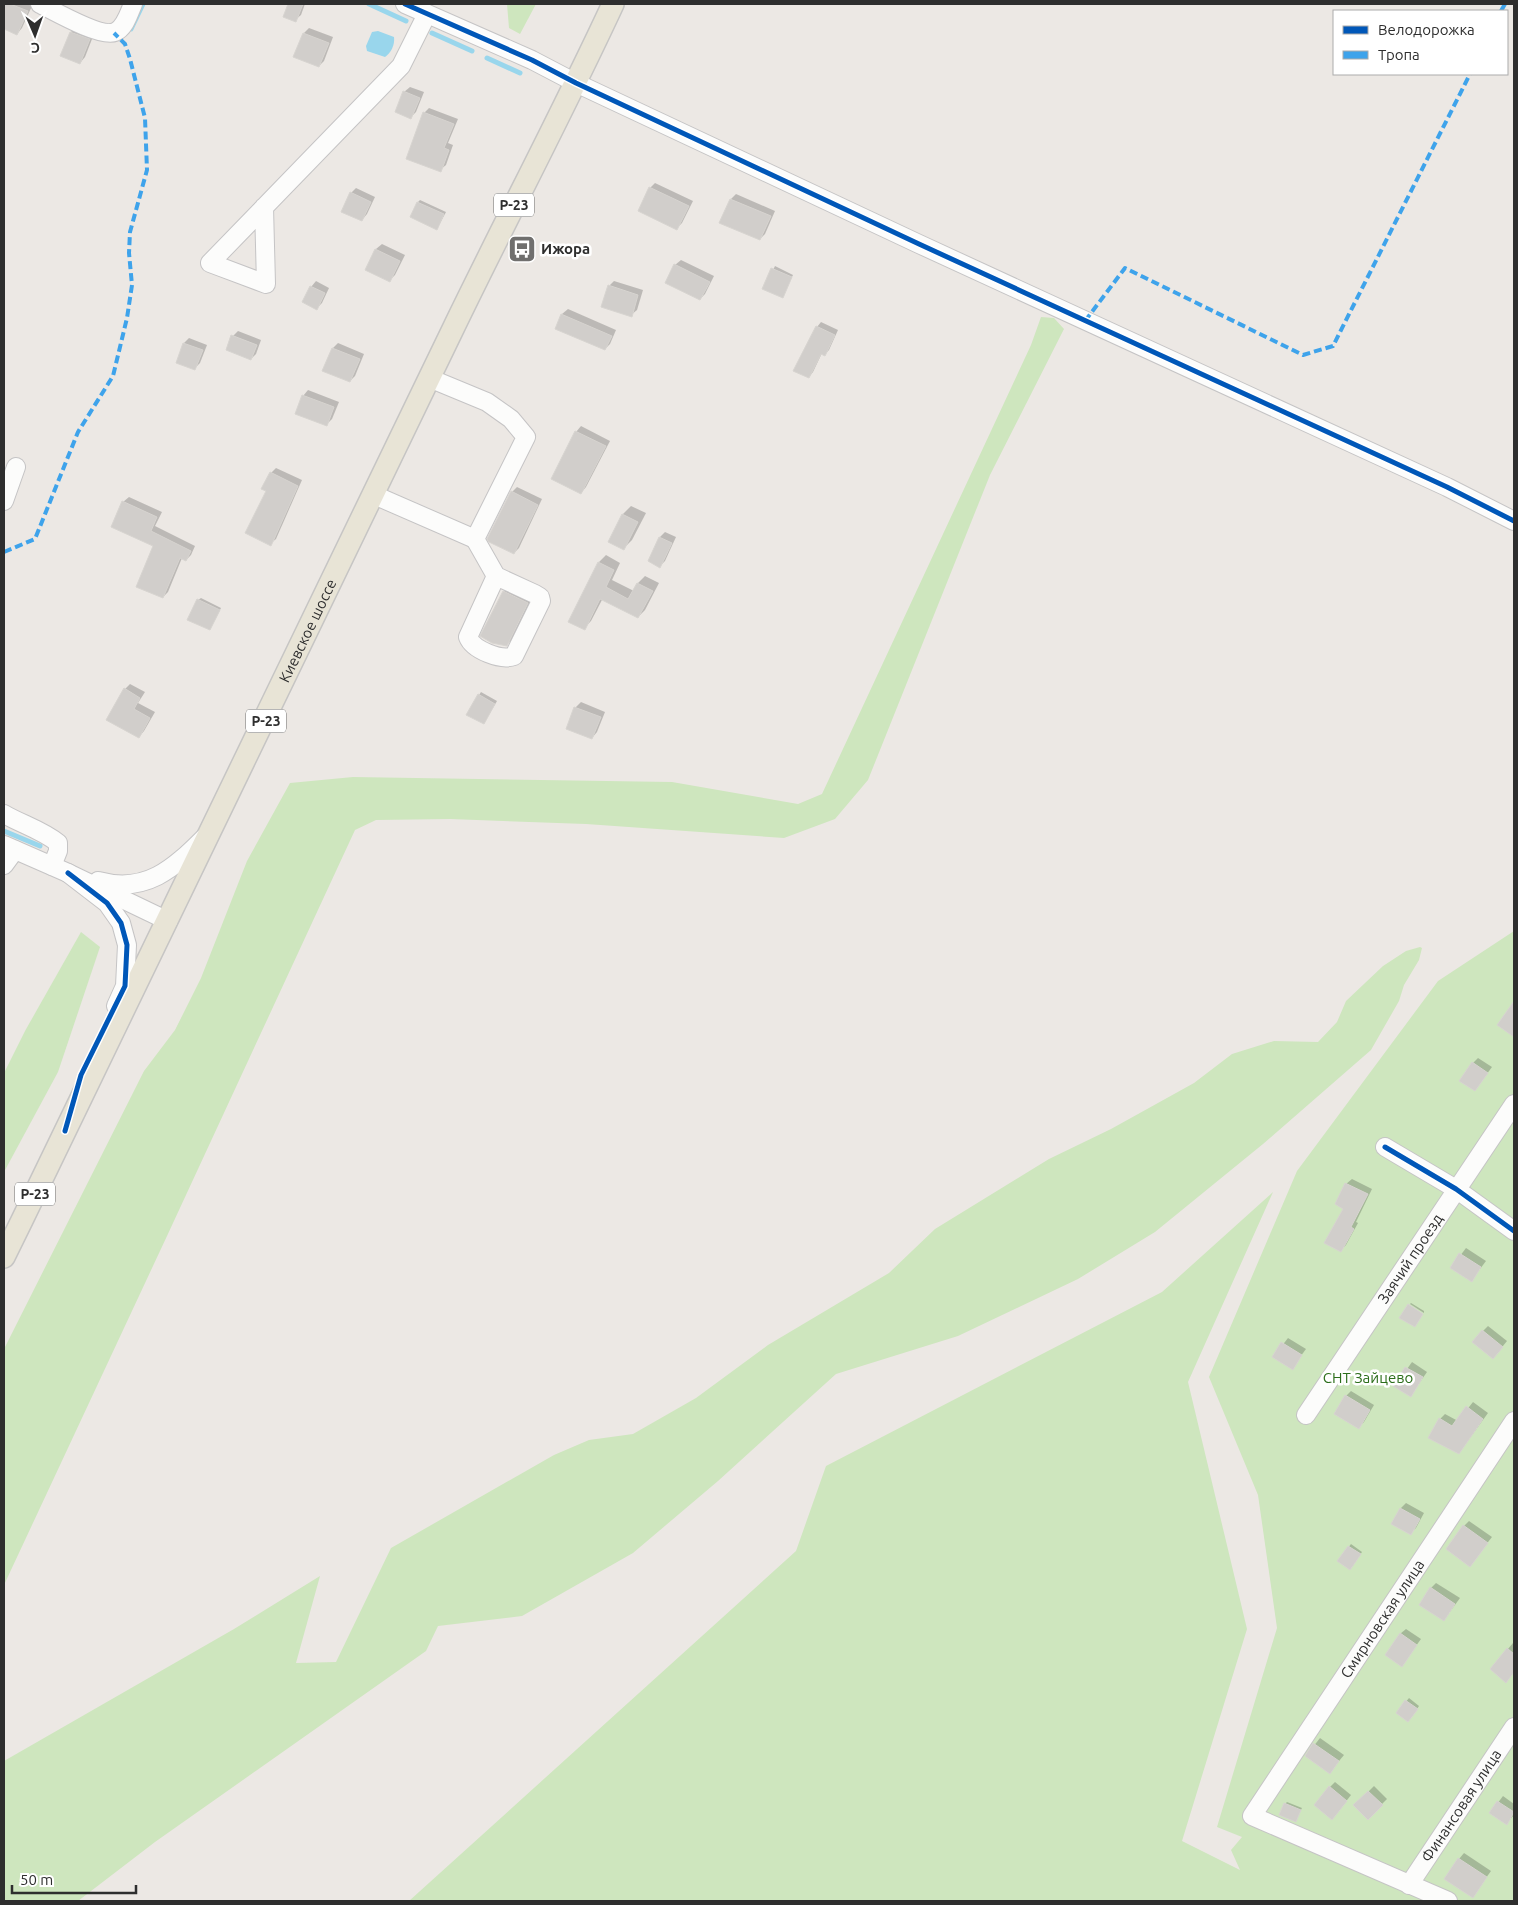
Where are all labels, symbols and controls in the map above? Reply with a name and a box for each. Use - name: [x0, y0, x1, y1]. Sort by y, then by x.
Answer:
- north arrow: [10, 10, 60, 60]
- legend: [1333, 10, 1508, 75]
- text: Велодорожка: [1378, 21, 1475, 38]
- text: С: [31, 40, 40, 56]
- text: Тропа: [1378, 46, 1420, 63]
- road number: Р-23: [494, 194, 534, 216]
- bus stop icon: Ижора: [507, 234, 537, 264]
- place label: Ижора: [541, 240, 590, 257]
- street label: Киевское шоссе: [275, 576, 340, 685]
- road number: Р-23: [246, 709, 286, 732]
- road number: Р-23: [15, 1182, 55, 1206]
- street label: Заячий проезд: [1374, 1210, 1446, 1306]
- park label: СНТ Зайцево: [1323, 1369, 1413, 1386]
- street label: Смирновская улица: [1337, 1556, 1428, 1681]
- street label: Финансовая улица: [1418, 1746, 1505, 1865]
- scale bar: [12, 1862, 136, 1894]
- text: 50 m: [20, 1871, 53, 1888]

